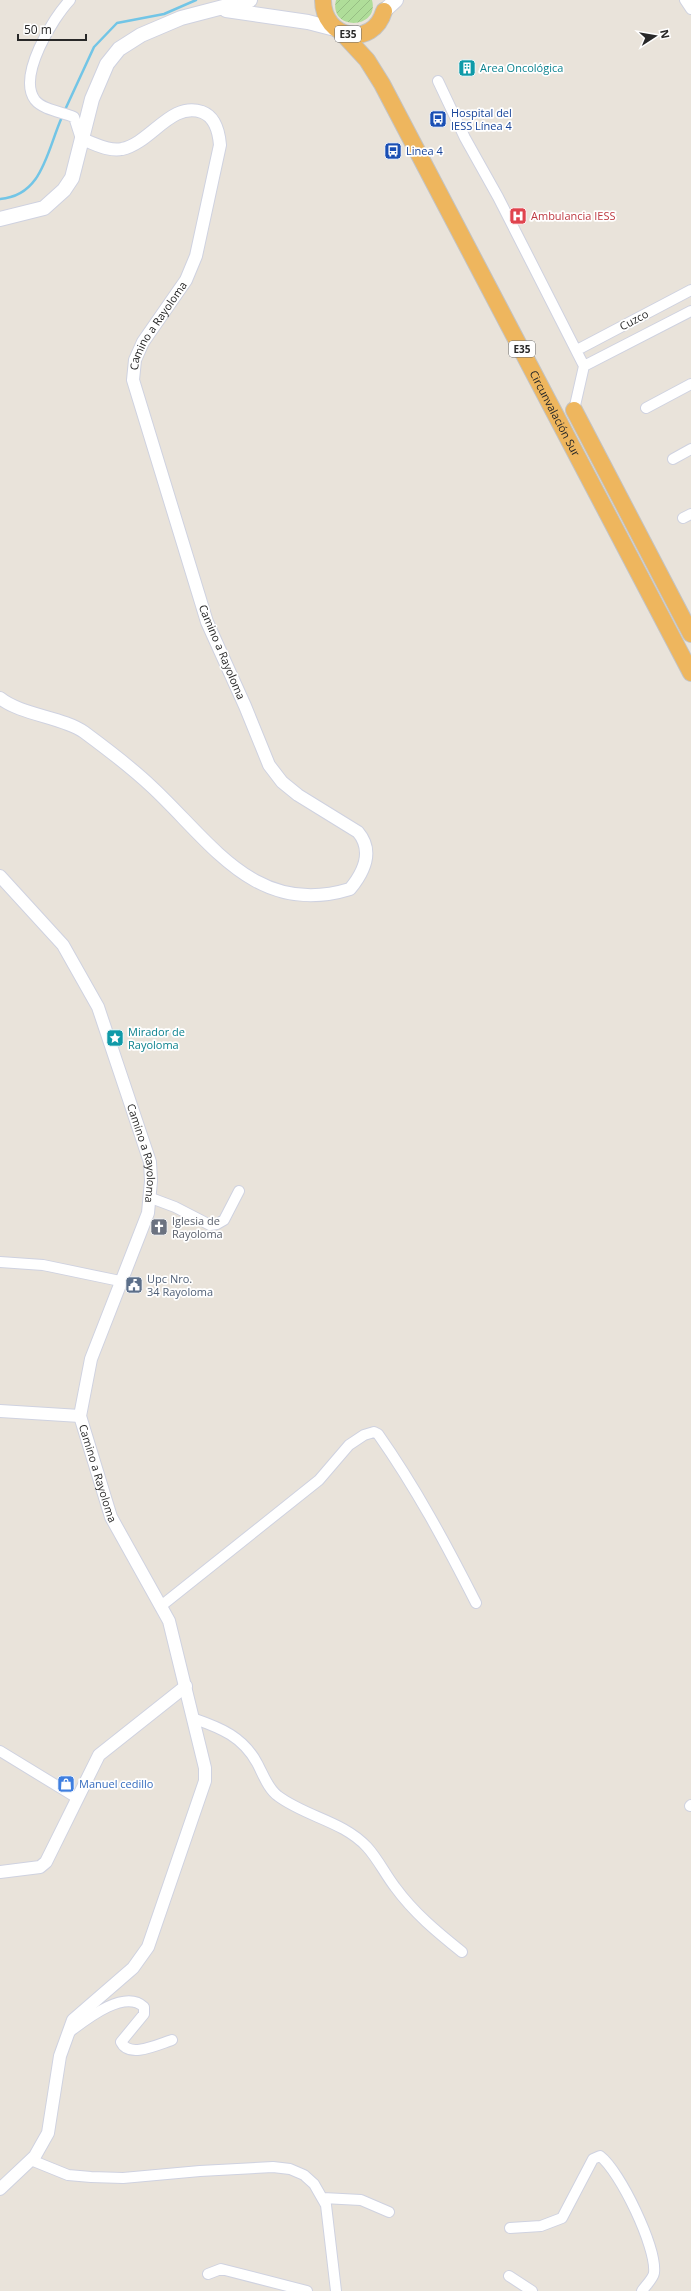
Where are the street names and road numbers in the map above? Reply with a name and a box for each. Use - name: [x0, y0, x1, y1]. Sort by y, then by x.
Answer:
- road number: E35: [335, 26, 361, 42]
- street label: Camino a Rayoloma: [126, 278, 190, 371]
- street label: Cuzco: [617, 306, 651, 333]
- road number: E35: [509, 341, 535, 357]
- street label: Circunvalación Sur: [526, 367, 584, 459]
- street label: Camino a Rayoloma: [196, 602, 249, 702]
- street label: Camino a Rayoloma: [124, 1101, 159, 1204]
- street label: Camino a Rayoloma: [76, 1422, 121, 1525]

